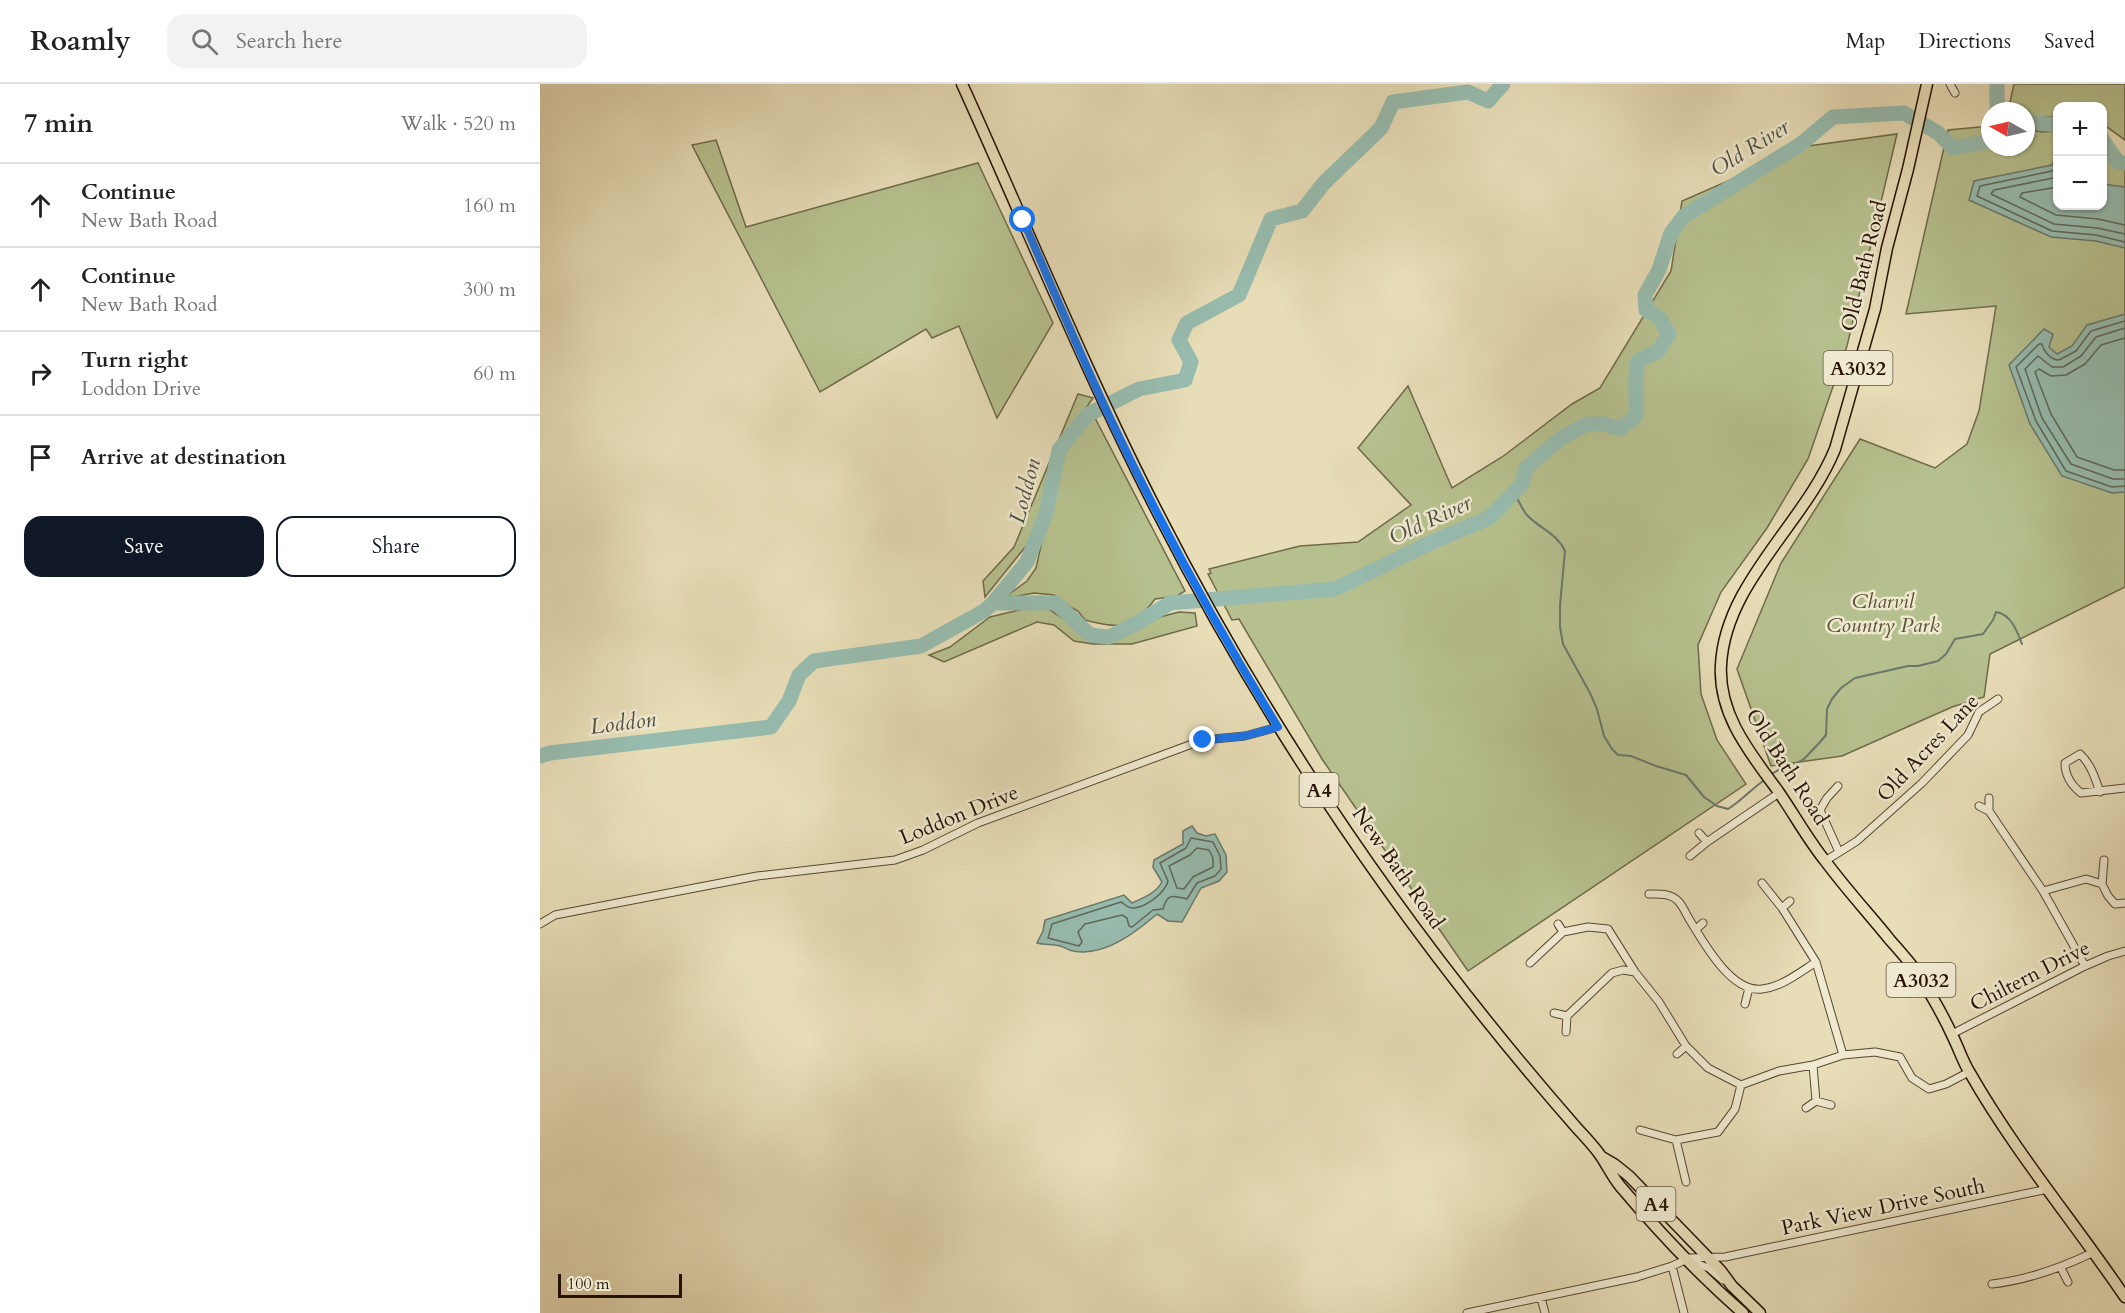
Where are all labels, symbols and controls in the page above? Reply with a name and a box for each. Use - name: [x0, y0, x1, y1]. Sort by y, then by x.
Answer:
- search box: [167, 14, 587, 68]
- text: Roamly: [30, 22, 131, 60]
- icon: search: [188, 25, 221, 58]
- text: Search here: [236, 26, 342, 56]
- text: Map: [1845, 27, 1885, 56]
- text: Directions: [1918, 27, 2011, 56]
- text: Saved: [2044, 27, 2095, 56]
- north arrow: [1981, 102, 2035, 156]
- map controls: [2053, 102, 2107, 210]
- button: +: [2053, 102, 2107, 156]
- text: 7 min: [24, 106, 93, 141]
- text: Walk · 520 m: [401, 110, 516, 137]
- water label: Old River: [1705, 112, 1796, 184]
- button: −: [2053, 156, 2107, 210]
- text: Continue: [81, 177, 176, 207]
- icon: ahead: [24, 189, 57, 222]
- text: 160 m: [463, 192, 516, 219]
- street label: Old Bath Road: [1834, 198, 1894, 334]
- route start: [1009, 206, 1035, 232]
- text: New Bath Road: [81, 207, 217, 234]
- text: Continue: [81, 261, 176, 291]
- icon: ahead: [24, 273, 57, 306]
- text: 300 m: [463, 276, 516, 303]
- text: New Bath Road: [81, 291, 217, 318]
- text: Turn right: [81, 345, 188, 375]
- road number: A3032: [1824, 351, 1892, 385]
- icon: right: [24, 357, 57, 390]
- text: 60 m: [473, 360, 516, 387]
- text: Loddon Drive: [81, 375, 201, 402]
- icon: arrive: [24, 441, 57, 474]
- text: Arrive at destination: [81, 442, 286, 472]
- water label: Loddon: [1002, 455, 1048, 527]
- water label: Old River: [1384, 488, 1477, 552]
- button: Save: [24, 516, 264, 577]
- button: Share: [276, 516, 516, 577]
- park label: Charvil Country Park: [1826, 587, 1940, 640]
- street label: Old Acres Lane: [1870, 688, 1986, 808]
- street label: Old Bath Road: [1738, 703, 1836, 831]
- water label: Loddon: [588, 704, 658, 742]
- route end: [1189, 726, 1215, 752]
- road number: A4: [1300, 773, 1338, 807]
- street label: Loddon Drive: [895, 778, 1023, 852]
- street label: New Bath Road: [1345, 801, 1451, 935]
- street label: Chiltern Drive: [1965, 933, 2095, 1019]
- road number: A3032: [1886, 963, 1956, 997]
- street label: Park View Drive South: [1779, 1171, 1988, 1243]
- road number: A4: [1636, 1187, 1676, 1221]
- scale bar: [558, 1271, 682, 1298]
- text: 100 m: [567, 1273, 609, 1295]

